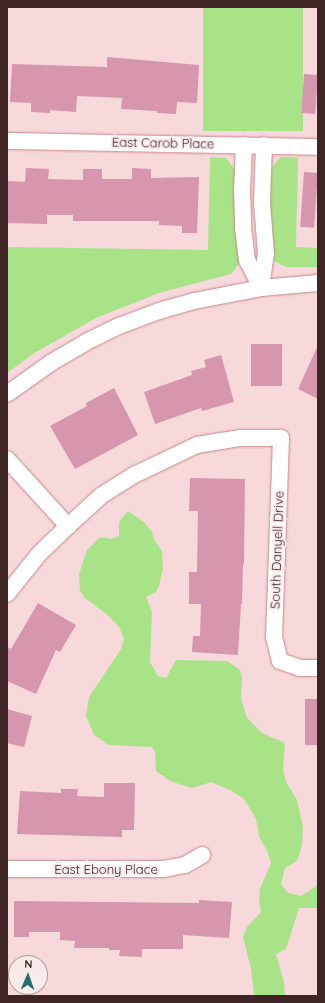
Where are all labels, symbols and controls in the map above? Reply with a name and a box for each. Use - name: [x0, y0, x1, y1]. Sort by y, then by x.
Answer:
- street label: East Carob Place: [112, 134, 214, 152]
- street label: South Danyell Drive: [267, 491, 287, 609]
- street label: East Ebony Place: [54, 861, 158, 877]
- north arrow: [8, 955, 48, 995]
- text: N: [24, 957, 33, 971]

